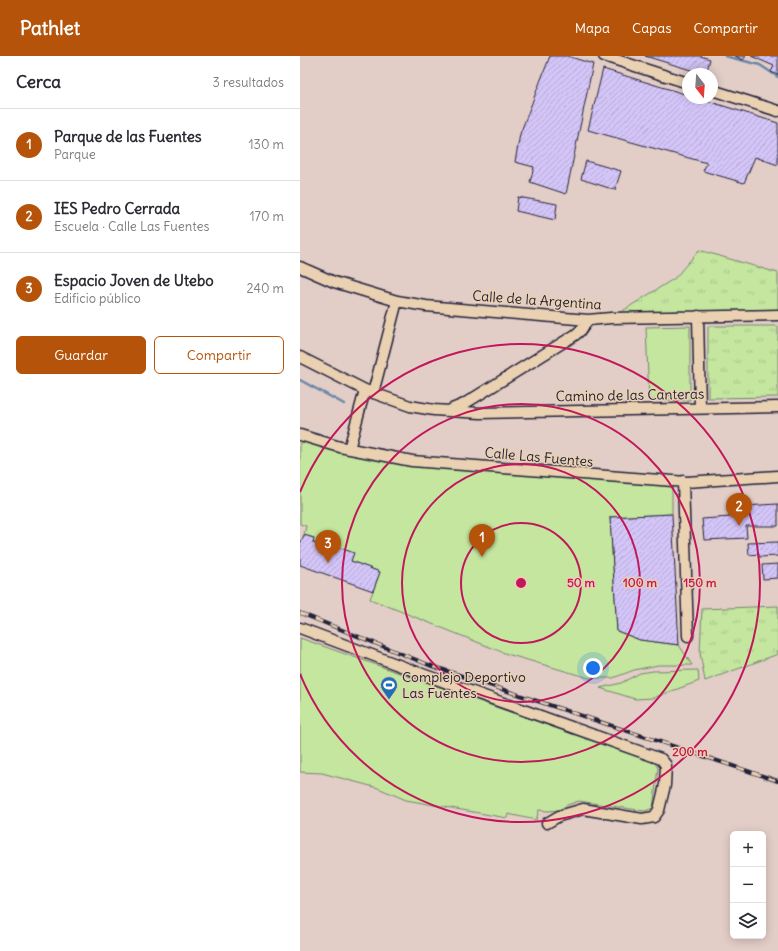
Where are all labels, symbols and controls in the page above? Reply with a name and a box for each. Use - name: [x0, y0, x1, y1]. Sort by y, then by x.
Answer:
- text: Pathlet: [20, 16, 80, 40]
- text: Mapa: [575, 19, 610, 37]
- text: Capas: [632, 19, 672, 37]
- text: Compartir: [694, 19, 758, 37]
- north arrow: [682, 68, 718, 104]
- text: Cerca: [16, 71, 61, 93]
- text: 3 resultados: [213, 74, 284, 91]
- text: Parque de las Fuentes: [54, 127, 202, 146]
- text: 1: [26, 136, 32, 153]
- text: 130 m: [248, 136, 284, 153]
- text: Parque: [54, 146, 96, 163]
- text: IES Pedro Cerrada: [54, 199, 180, 218]
- text: 2: [25, 208, 33, 225]
- text: 170 m: [249, 208, 284, 225]
- text: Escuela · Calle Las Fuentes: [54, 218, 209, 235]
- text: Espacio Joven de Utebo: [54, 271, 214, 290]
- text: 3: [25, 280, 33, 297]
- text: 240 m: [247, 280, 284, 297]
- street label: Calle de la Argentina: [472, 287, 602, 313]
- text: Edificio público: [54, 290, 141, 307]
- button: Guardar: [16, 336, 146, 374]
- button: Compartir: [154, 336, 284, 374]
- street label: Camino de las Canteras: [555, 385, 705, 405]
- street label: Calle Las Fuentes: [484, 443, 594, 471]
- pin: 2: [726, 493, 752, 526]
- pin: 1: [469, 524, 495, 557]
- pin: 3: [315, 530, 341, 563]
- text: 50 m: [567, 575, 596, 590]
- text: 100 m: [623, 575, 657, 590]
- text: 150 m: [684, 575, 717, 590]
- centre of rings: [514, 576, 528, 590]
- your location: [583, 658, 603, 678]
- place label: Complejo Deportivo Las Fuentes: [402, 668, 526, 702]
- sports icon: Complejo Deportivo Las Fuentes: [379, 675, 399, 700]
- text: 200 m: [672, 744, 708, 759]
- map controls: [730, 831, 766, 939]
- button: +: [730, 831, 766, 867]
- button: −: [730, 867, 766, 903]
- button: layers: [730, 903, 766, 939]

